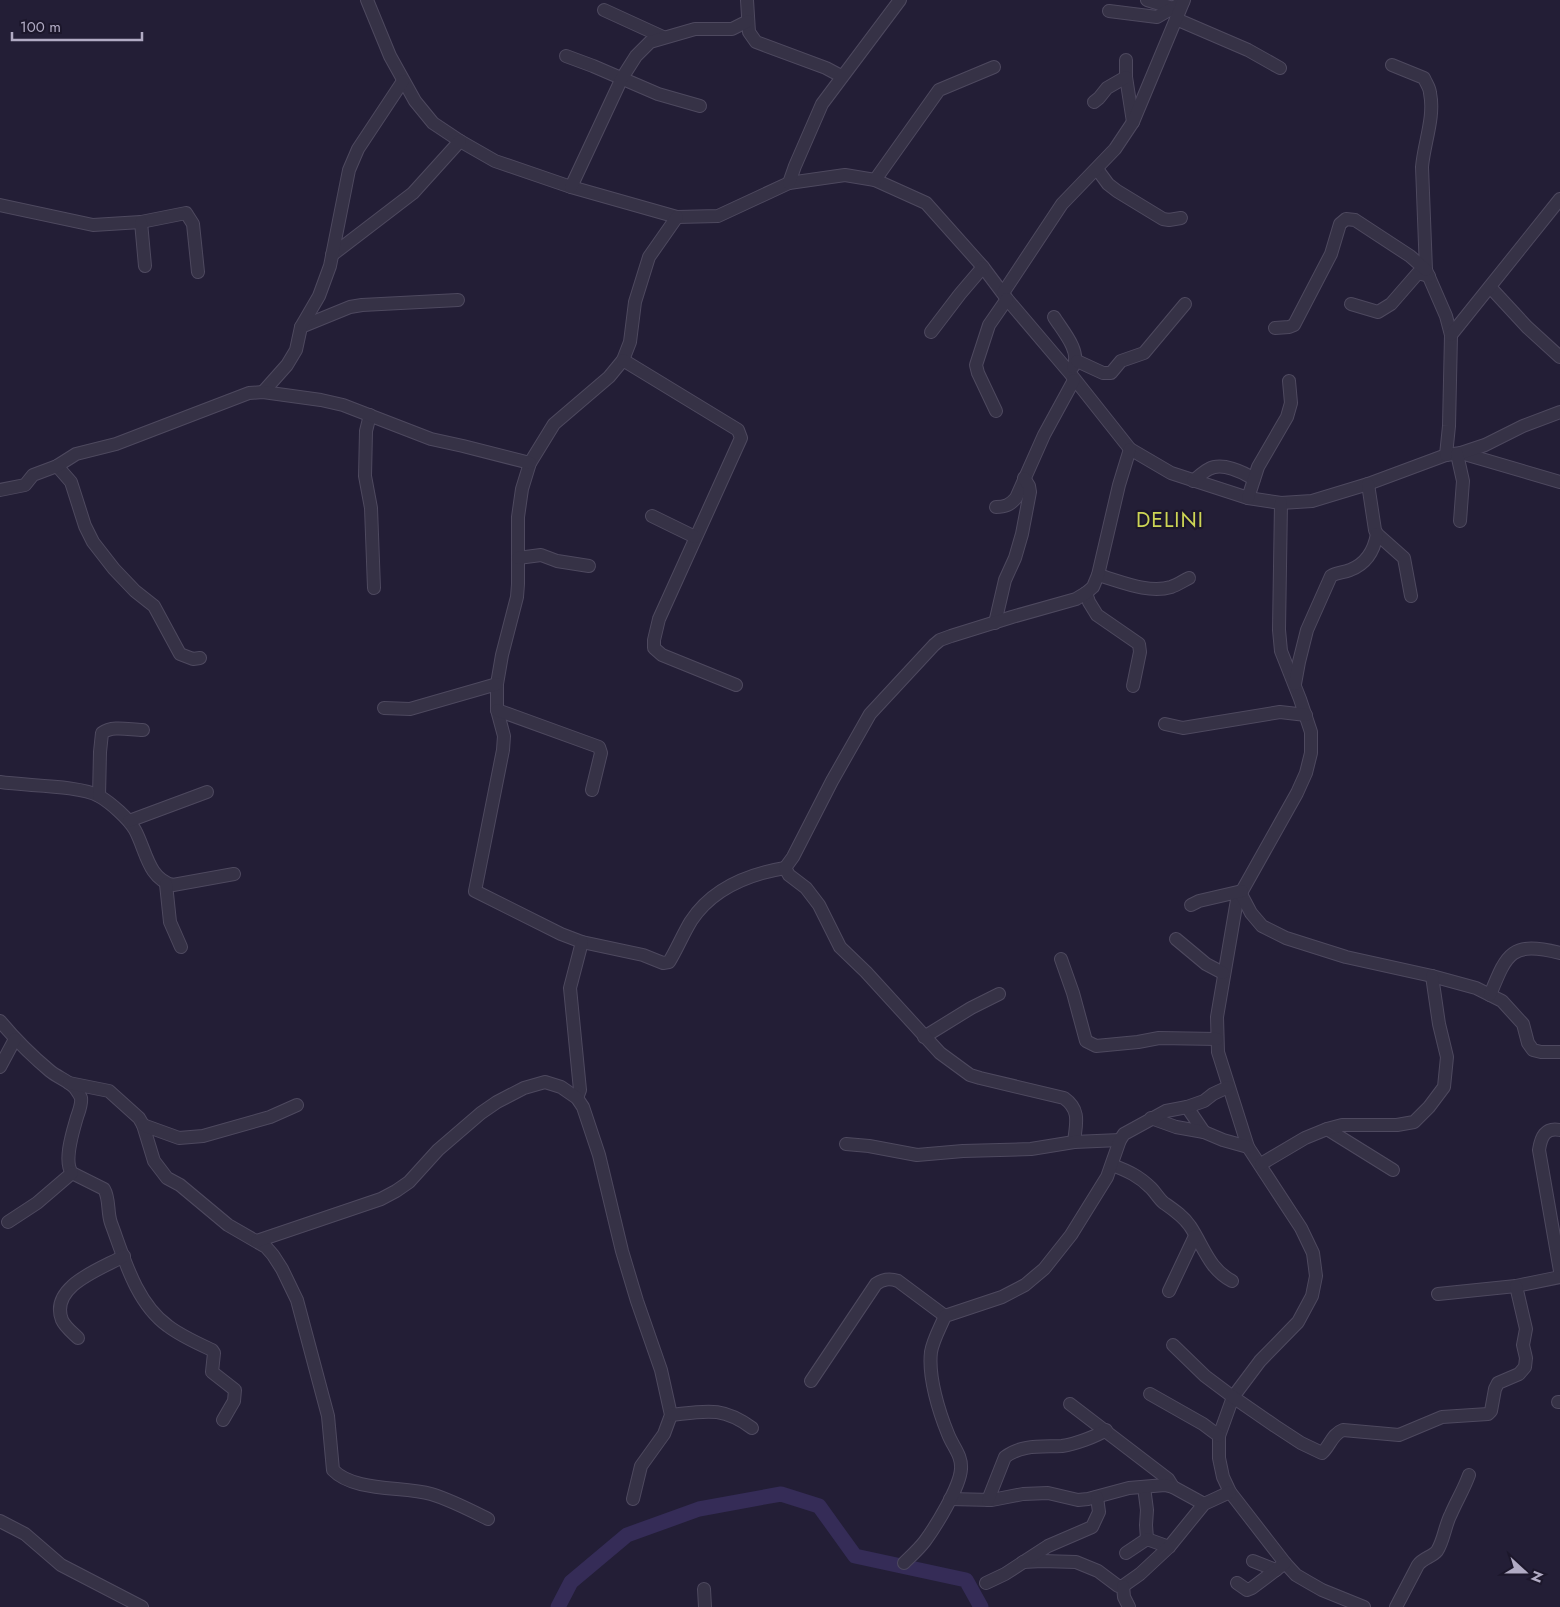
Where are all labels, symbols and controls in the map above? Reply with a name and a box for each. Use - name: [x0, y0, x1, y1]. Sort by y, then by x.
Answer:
- scale bar: [12, 10, 142, 42]
- text: 100 m: [20, 16, 61, 38]
- district label: DELINI: [1136, 505, 1204, 535]
- north arrow: [1500, 1547, 1550, 1597]
- text: N: [1526, 1568, 1548, 1585]

